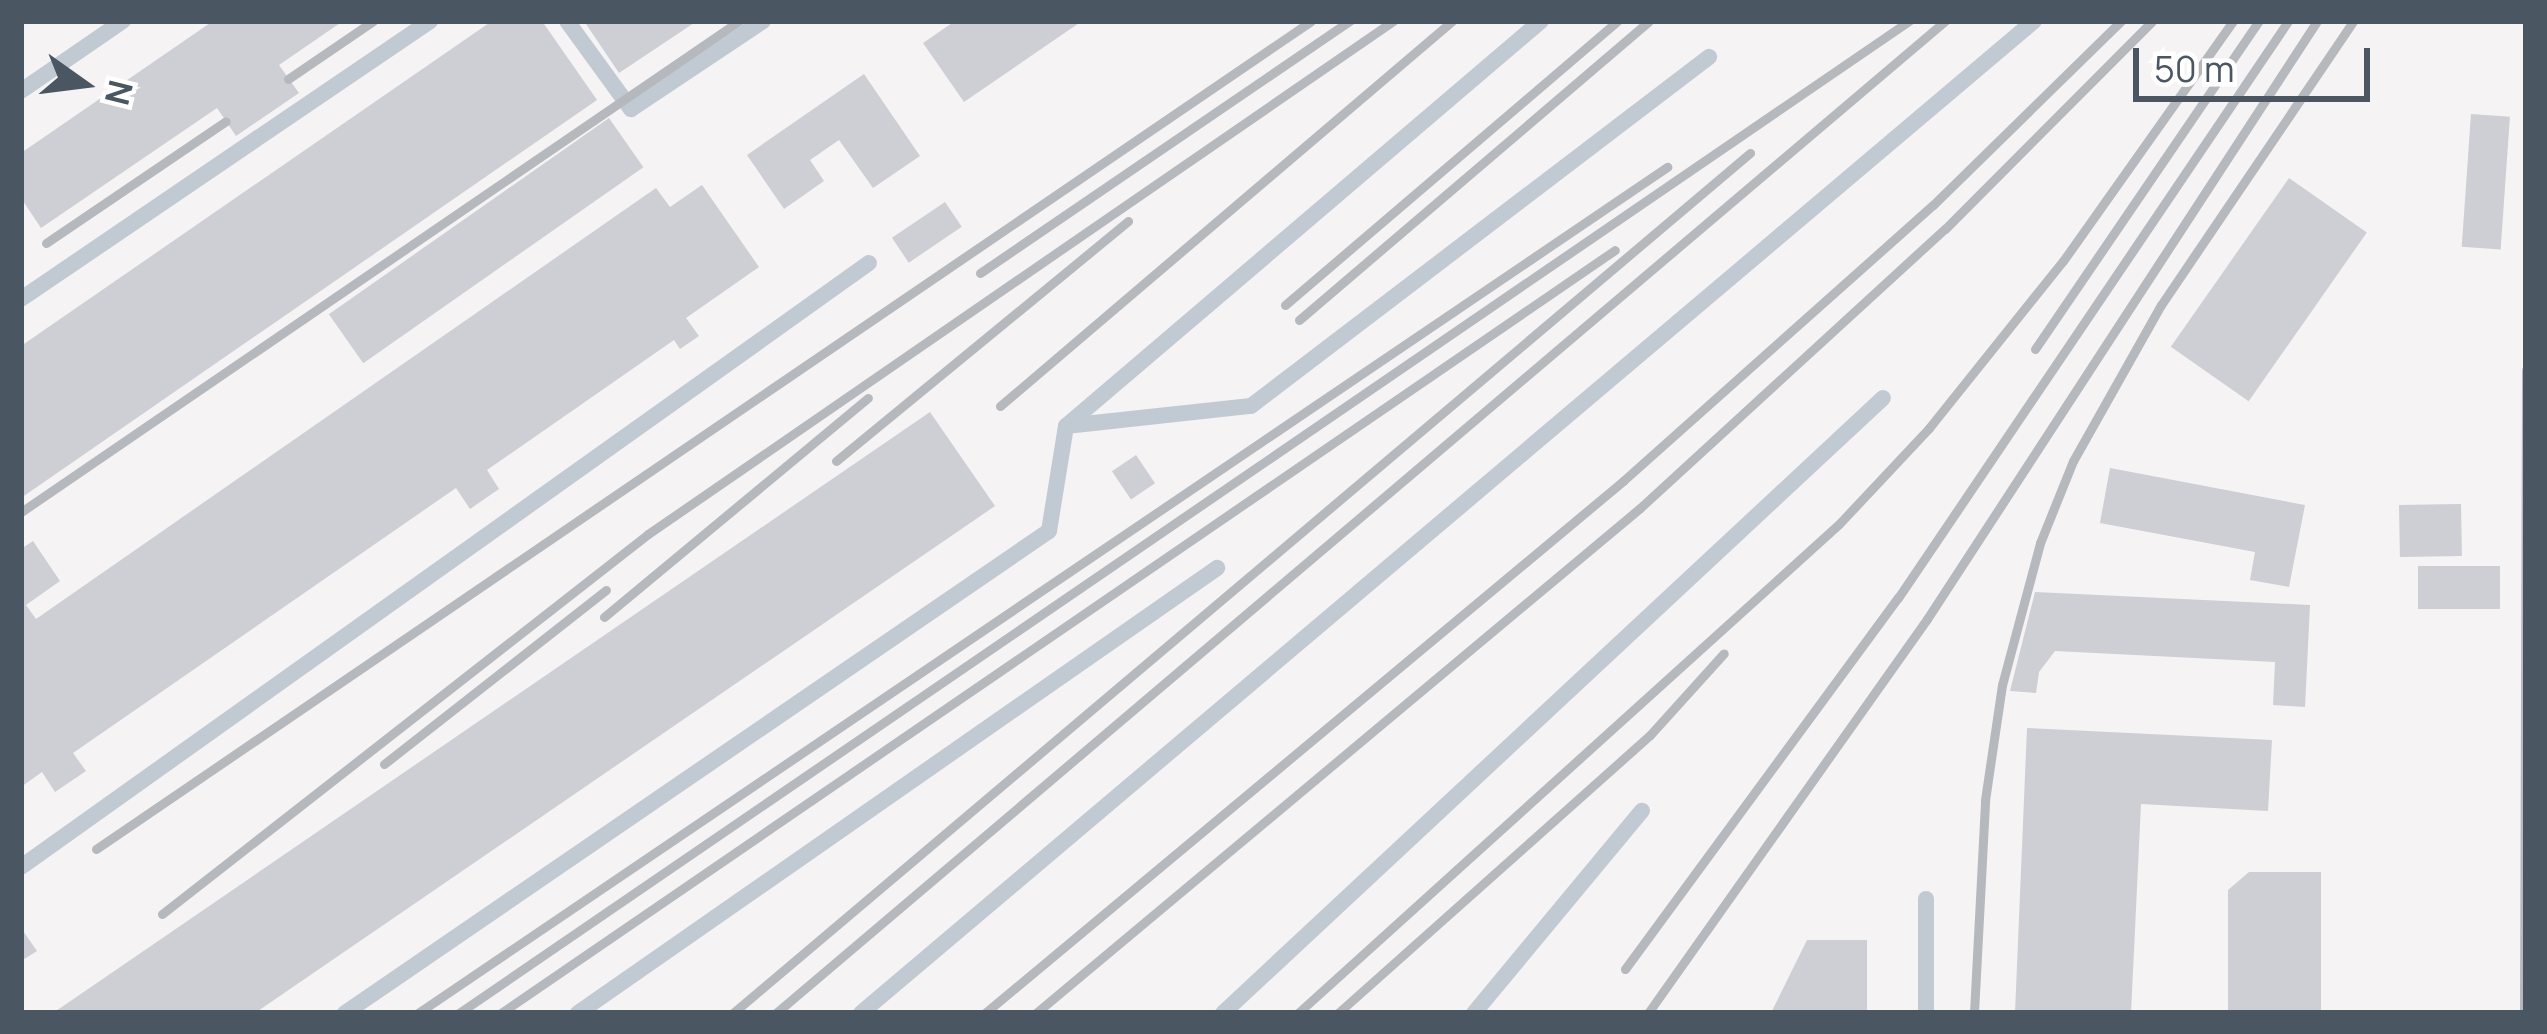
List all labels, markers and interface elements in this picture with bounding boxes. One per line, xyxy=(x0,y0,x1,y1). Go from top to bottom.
north arrow xyxy=(24,24,144,144)
scale bar xyxy=(2139,24,2376,98)
text: 50 m xyxy=(2154,44,2234,93)
text: N xyxy=(95,76,144,110)

